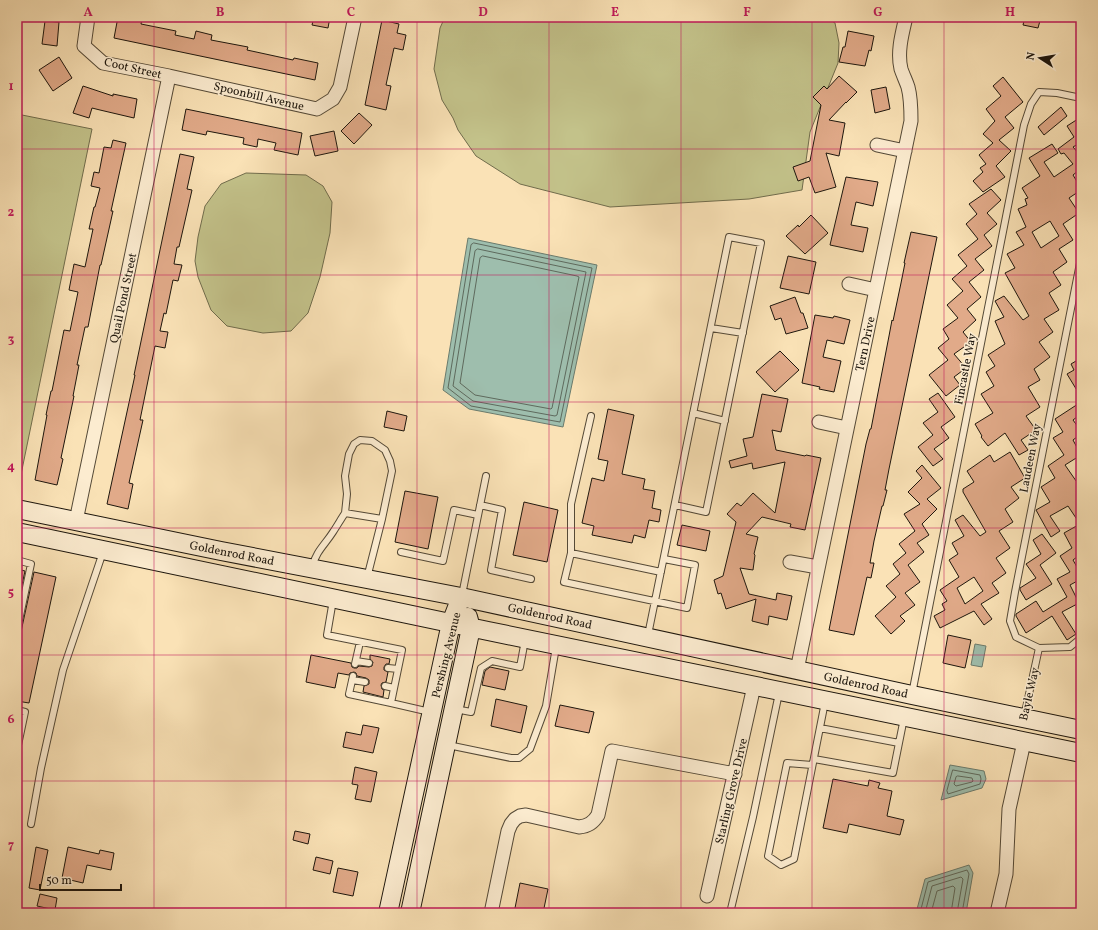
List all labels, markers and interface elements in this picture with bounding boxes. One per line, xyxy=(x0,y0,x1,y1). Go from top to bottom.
text: A xyxy=(83,4,93,22)
text: B xyxy=(216,4,225,22)
text: C xyxy=(347,4,355,22)
text: D xyxy=(478,4,488,22)
text: E xyxy=(611,4,619,22)
text: F xyxy=(743,4,751,22)
text: G xyxy=(873,4,883,22)
text: H xyxy=(1005,4,1015,22)
north arrow xyxy=(1020,38,1060,78)
text: N xyxy=(1024,51,1040,62)
street label: Coot Street xyxy=(102,55,163,83)
text: 1 xyxy=(8,78,14,96)
street label: Spoonbill Avenue xyxy=(212,79,306,115)
text: 2 xyxy=(8,204,15,222)
street label: Quail Pond Street xyxy=(107,252,141,345)
street label: Tern Drive xyxy=(852,315,880,373)
text: 3 xyxy=(8,331,15,349)
street label: Fincastle Way xyxy=(951,332,981,406)
street label: Laudeen Way xyxy=(1016,422,1046,494)
text: 4 xyxy=(7,458,15,476)
street label: Goldenrod Road xyxy=(188,538,276,570)
text: 5 xyxy=(8,584,14,602)
street label: Goldenrod Road xyxy=(506,600,594,634)
street label: Pershing Avenue xyxy=(429,610,465,700)
street label: Bayle Way xyxy=(1016,666,1044,722)
street label: Goldenrod Road xyxy=(822,669,910,703)
text: 6 xyxy=(7,711,15,729)
street label: Starling Grove Drive xyxy=(712,736,752,846)
text: 7 xyxy=(8,837,14,855)
scale bar xyxy=(40,866,121,892)
text: 50 m xyxy=(46,873,72,889)

